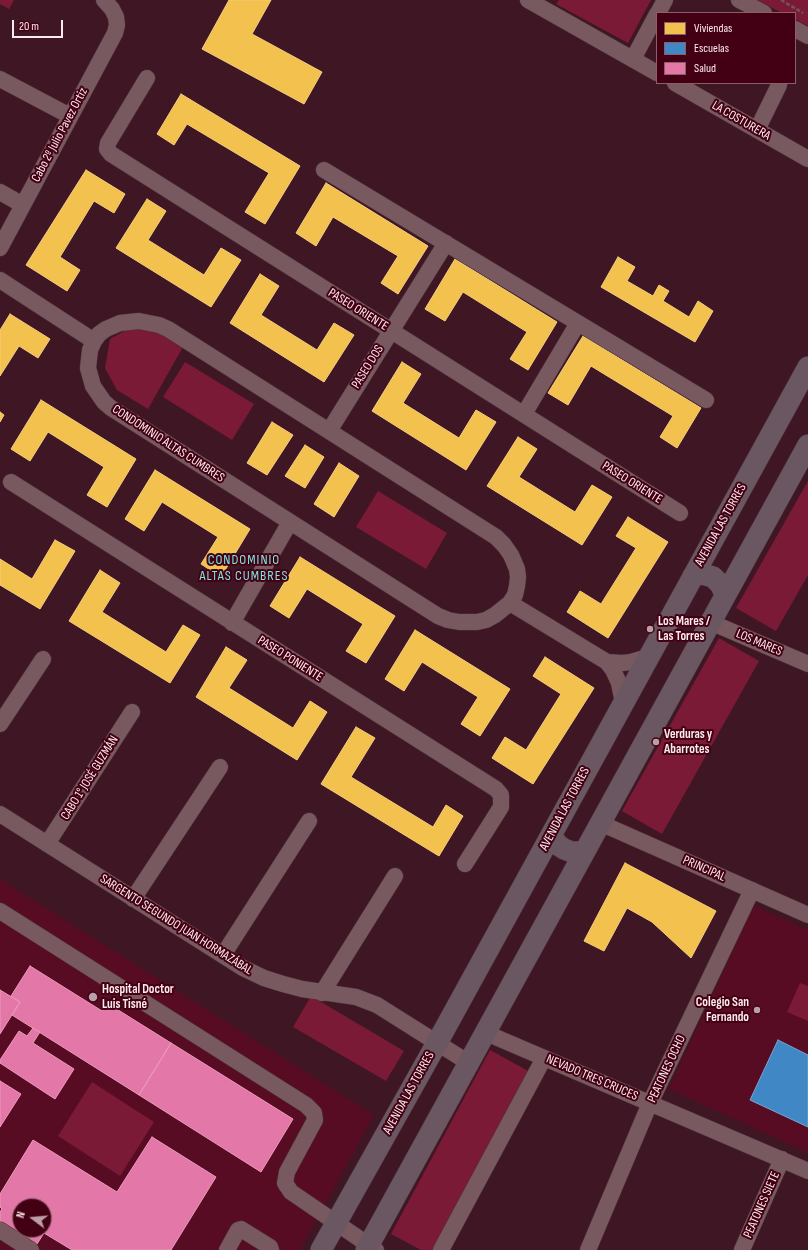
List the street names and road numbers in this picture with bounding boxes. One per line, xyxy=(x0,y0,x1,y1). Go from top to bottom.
street label: Cabo 2º Julio Pavez Ortiz xyxy=(29,85,91,185)
street label: LA COSTURERA xyxy=(709,98,773,144)
street label: PASEO ORIENTE xyxy=(325,285,391,335)
street label: PASEO DOS xyxy=(349,342,387,392)
street label: CONDOMINIO ALTAS CUMBRES xyxy=(109,402,227,486)
street label: PASEO ORIENTE xyxy=(599,458,665,508)
street label: AVENIDA LAS TORRES xyxy=(692,481,750,569)
street label: LOS MARES xyxy=(734,626,784,660)
street label: PASEO PONIENTE xyxy=(255,633,325,685)
street label: CABO 1° JOSÉ GUZMÁN xyxy=(58,733,122,823)
street label: AVENIDA LAS TORRES xyxy=(537,765,593,853)
street label: PRINCIPAL xyxy=(680,853,728,885)
street label: SARGENTO SEGUNDO JUAN HORMAZÁBAL xyxy=(97,871,255,979)
street label: PEATONES OCHO xyxy=(645,1033,689,1105)
street label: AVENIDA LAS TORRES xyxy=(380,1049,438,1137)
street label: NEVADO TRES CRUCES xyxy=(544,1052,640,1104)
street label: PEATONES SIETE xyxy=(740,1169,784,1241)

